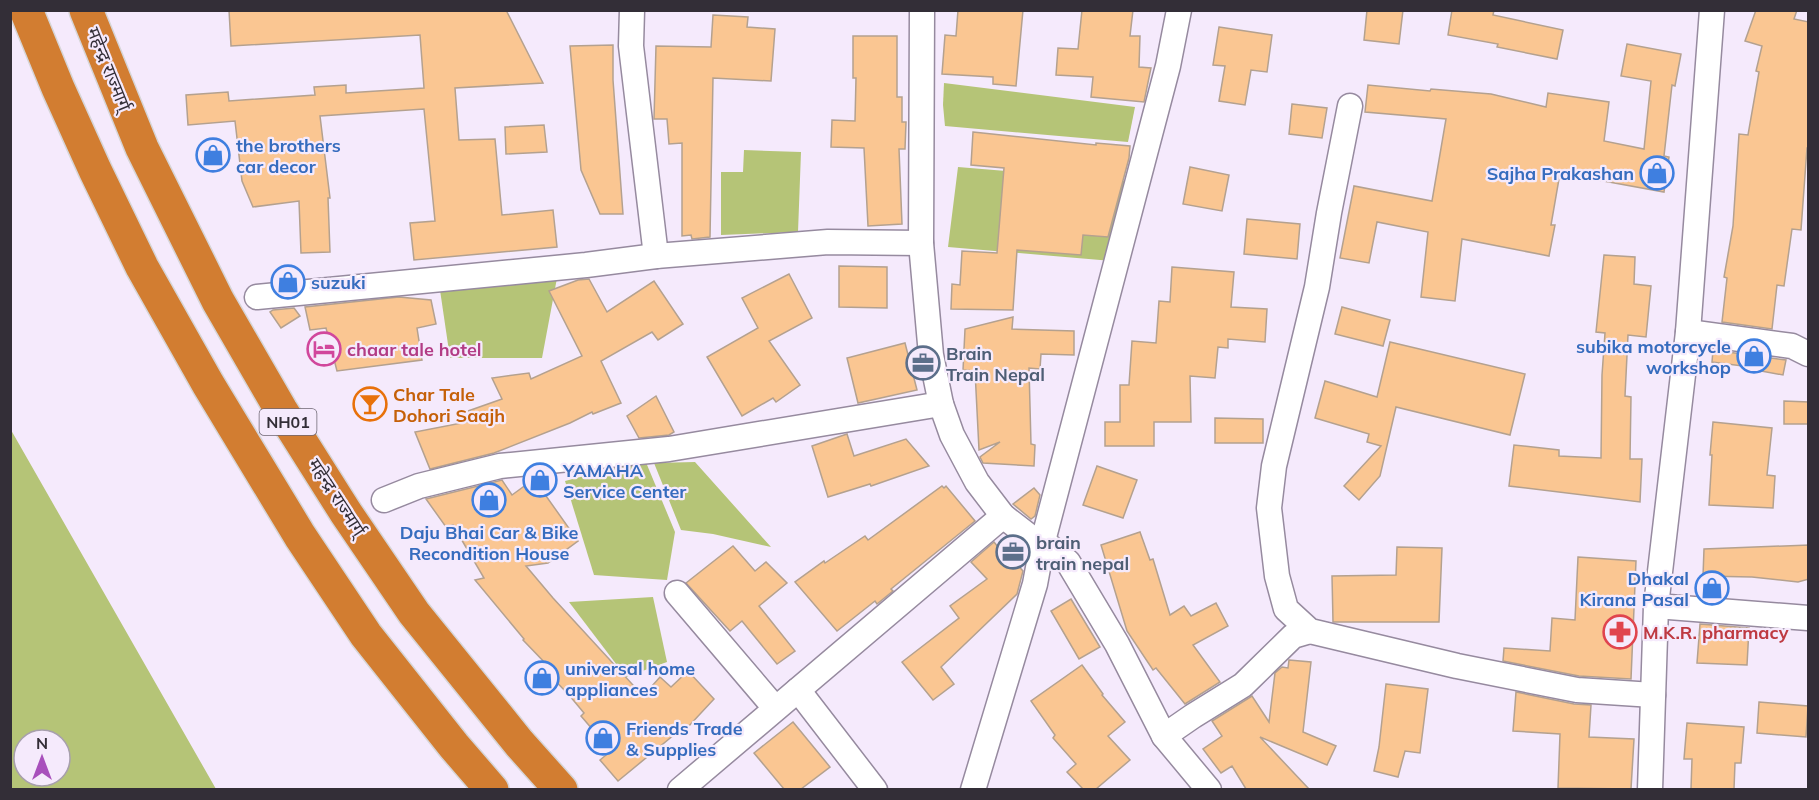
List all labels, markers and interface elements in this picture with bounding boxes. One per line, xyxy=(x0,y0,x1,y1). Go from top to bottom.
street label: महेन्द्र राज्मार्ग् xyxy=(82,24,137,117)
place label: the brothers car decor xyxy=(236,134,341,178)
shop icon: the brothers car decor xyxy=(195,137,231,173)
shop icon: Sajha Prakashan xyxy=(1639,155,1675,191)
place label: Sajha Prakashan xyxy=(1487,162,1634,185)
shop icon: suzuki xyxy=(270,264,306,300)
place label: suzuki xyxy=(311,271,366,294)
hotel icon: chaar tale hotel xyxy=(306,331,342,367)
place label: subika motorcycle workshop xyxy=(1576,335,1731,379)
place label: chaar tale hotel xyxy=(347,338,481,361)
shop icon: subika motorcycle workshop xyxy=(1736,338,1772,374)
place label: Brain Train Nepal xyxy=(946,342,1045,386)
office icon: Brain Train Nepal xyxy=(905,345,941,381)
place label: Char Tale Dohori Saajh xyxy=(393,383,505,427)
bar icon: Char Tale Dohori Saajh xyxy=(352,386,388,422)
road number: NH01 xyxy=(260,409,316,435)
street label: महेन्द्र राज्मार्ग् xyxy=(303,454,372,543)
place label: YAMAHA Service Center xyxy=(562,459,687,503)
shop icon: YAMAHA Service Center xyxy=(522,462,558,498)
shop icon: Daju Bhai Car & Bike Recondition House xyxy=(471,482,507,518)
place label: Daju Bhai Car & Bike Recondition House xyxy=(400,521,578,565)
place label: brain train nepal xyxy=(1036,531,1129,575)
office icon: brain train nepal xyxy=(995,534,1031,570)
place label: Dhakal Kirana Pasal xyxy=(1580,567,1689,611)
shop icon: Dhakal Kirana Pasal xyxy=(1694,570,1730,606)
pharmacy icon: M.K.R. pharmacy xyxy=(1602,614,1638,650)
place label: M.K.R. pharmacy xyxy=(1643,621,1789,644)
place label: universal home appliances xyxy=(565,657,695,701)
shop icon: universal home appliances xyxy=(524,660,560,696)
place label: Friends Trade & Supplies xyxy=(626,717,743,761)
shop icon: Friends Trade & Supplies xyxy=(585,720,621,756)
north arrow xyxy=(12,728,72,788)
text: N xyxy=(36,733,48,753)

